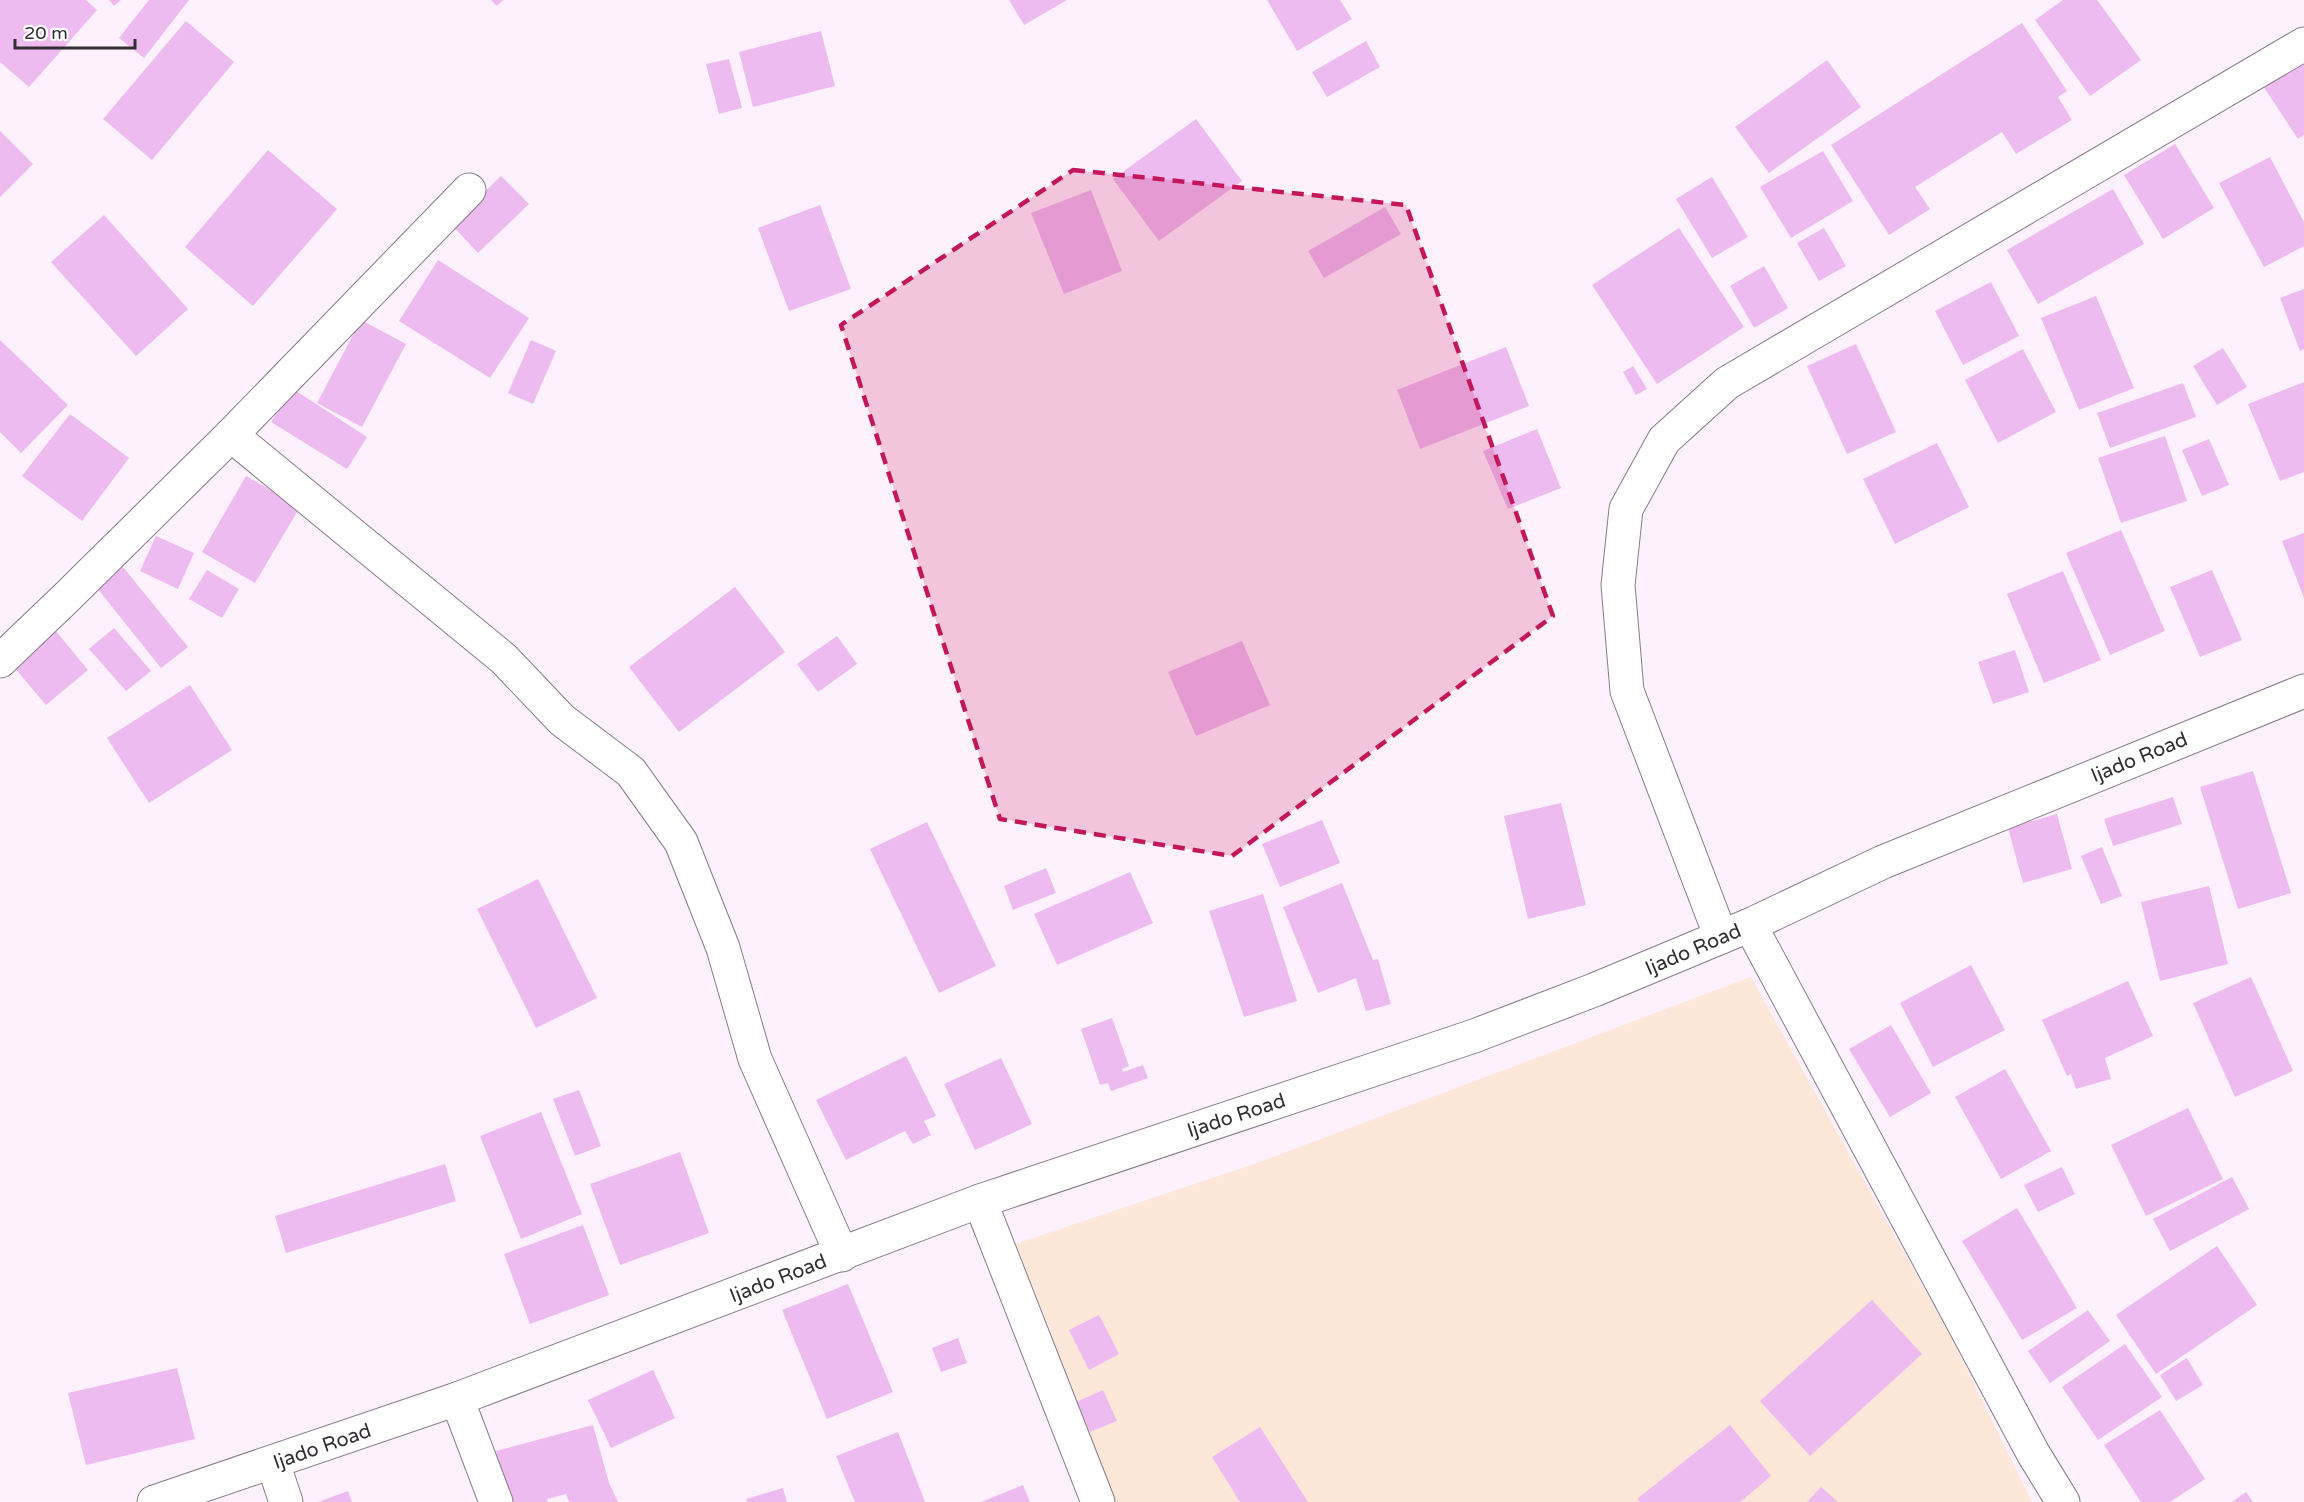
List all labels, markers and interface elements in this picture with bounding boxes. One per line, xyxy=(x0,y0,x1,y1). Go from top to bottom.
scale bar xyxy=(15,12,135,50)
text: 20 m xyxy=(24,22,68,44)
street label: Ijado Road xyxy=(2088,728,2191,788)
street label: Ijado Road xyxy=(1642,919,1745,981)
street label: Ijado Road xyxy=(1184,1089,1289,1143)
street label: Ijado Road xyxy=(726,1249,830,1308)
street label: Ijado Road xyxy=(270,1419,374,1475)

